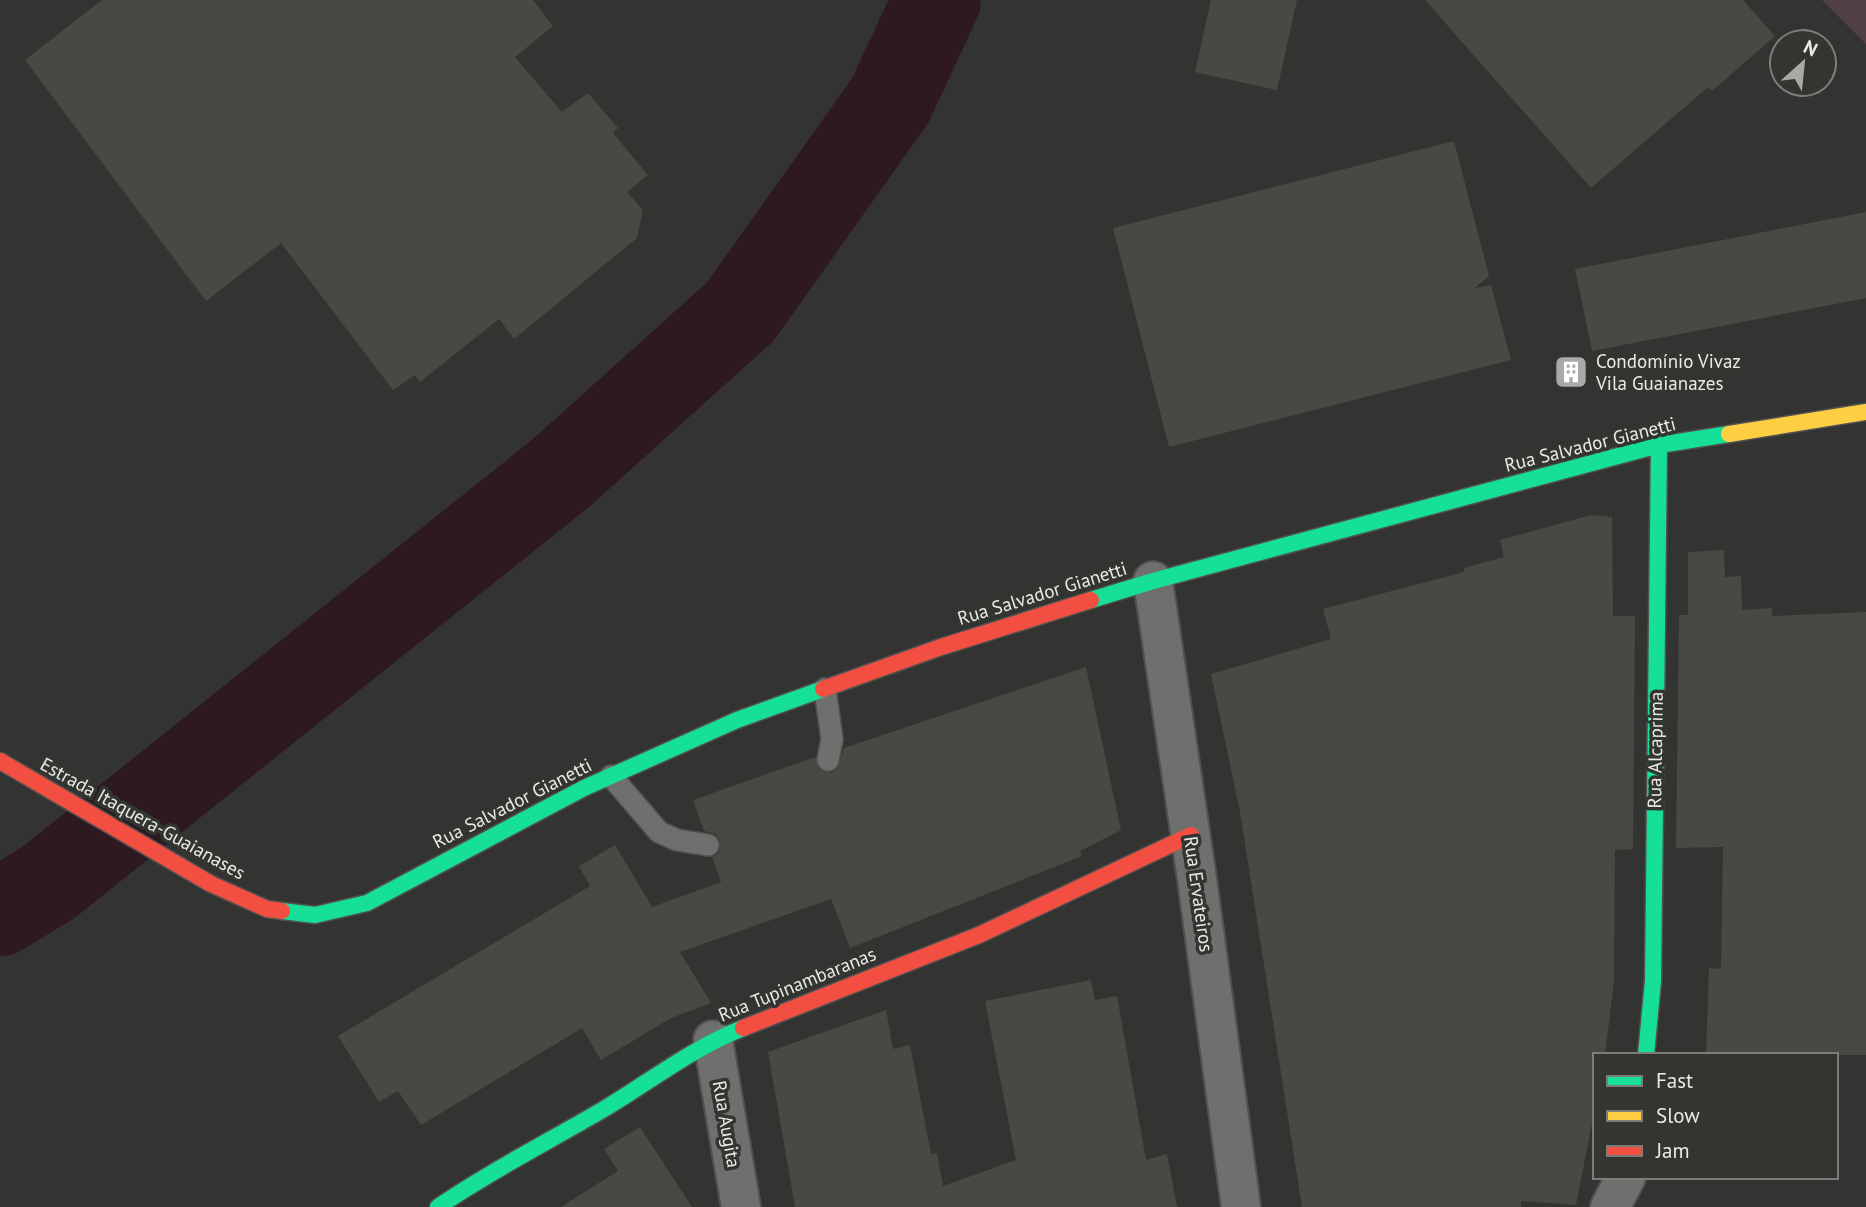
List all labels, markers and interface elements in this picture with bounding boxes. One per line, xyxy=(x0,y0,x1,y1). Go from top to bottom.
north arrow xyxy=(1768,28,1838,98)
text: N xyxy=(1800,34,1822,61)
place label: Condomínio Vivaz Vila Guaianazes xyxy=(1595,349,1741,395)
building icon: Condomínio Vivaz Vila Guaianazes xyxy=(1552,353,1590,391)
street label: Rua Salvador Gianetti xyxy=(1502,411,1678,477)
street label: Rua Salvador Gianetti xyxy=(955,556,1129,630)
street label: Rua Alcaprima xyxy=(1642,692,1668,808)
street label: Estrada Itaquera-Guaianases xyxy=(36,752,250,884)
street label: Rua Salvador Gianetti xyxy=(428,752,596,854)
street label: Rua Ervateiros xyxy=(1179,835,1219,953)
street label: Rua Tupinambaranas xyxy=(715,941,879,1027)
legend xyxy=(1593,1053,1838,1179)
text: Fast xyxy=(1656,1067,1693,1094)
street label: Rua Augita xyxy=(708,1079,746,1169)
text: Slow xyxy=(1656,1102,1700,1129)
text: Jam xyxy=(1655,1137,1690,1164)

